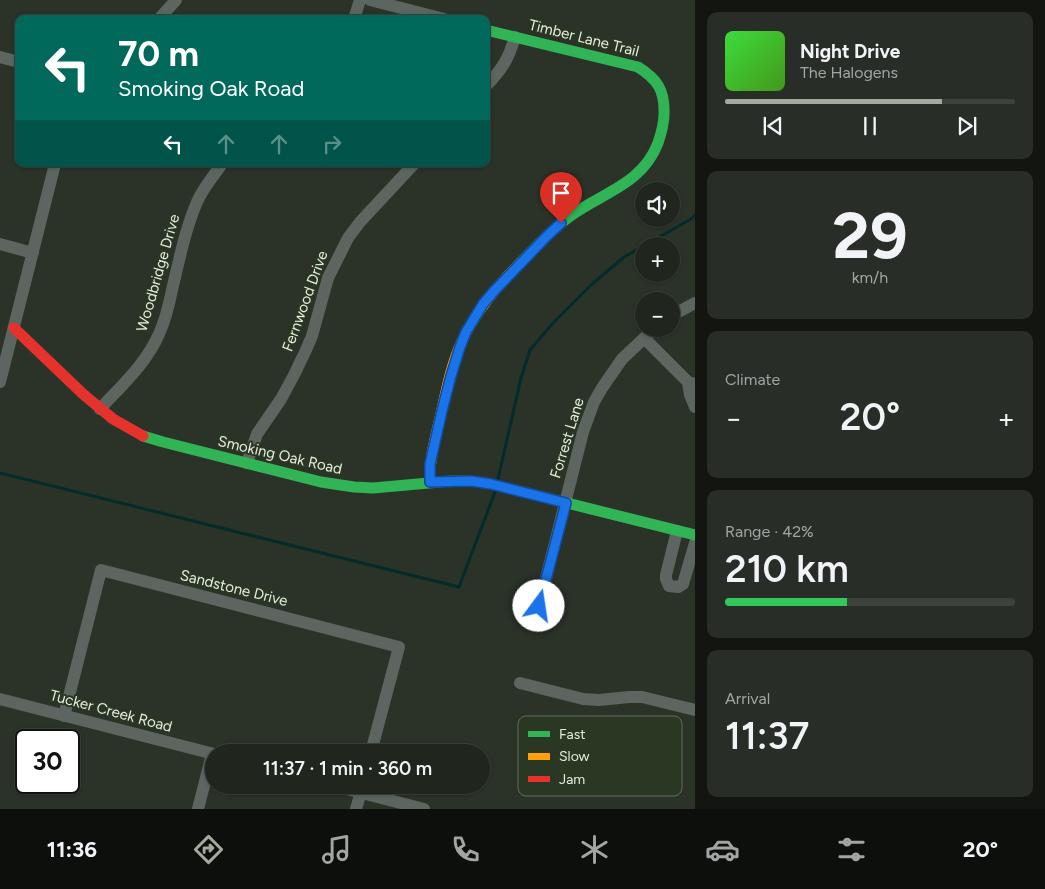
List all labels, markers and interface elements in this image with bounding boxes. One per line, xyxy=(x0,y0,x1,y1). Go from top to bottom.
street label: Timber Lane Trail xyxy=(527,16,641,60)
text: 70 m xyxy=(118,33,199,75)
icon: left xyxy=(35,35,100,100)
text: Night Drive xyxy=(800,40,900,63)
text: The Halogens xyxy=(800,63,898,82)
text: Smoking Oak Road xyxy=(118,75,304,102)
icon: previous xyxy=(759,112,787,140)
icon: pause xyxy=(856,112,884,140)
icon: next xyxy=(953,112,981,140)
icon: left xyxy=(159,130,187,158)
icon: ahead xyxy=(212,130,240,158)
icon: ahead xyxy=(265,130,293,158)
icon: right xyxy=(318,130,346,158)
pin xyxy=(540,172,582,223)
icon: arrive xyxy=(547,179,575,207)
map controls xyxy=(635,182,680,337)
button: sound xyxy=(635,182,680,227)
text: 29 xyxy=(832,196,908,274)
street label: Woodbridge Drive xyxy=(133,212,183,334)
button: + xyxy=(635,237,680,282)
street label: Fernwood Drive xyxy=(278,248,332,354)
text: km/h xyxy=(852,268,888,287)
button: − xyxy=(635,292,680,337)
text: Climate xyxy=(725,370,780,389)
text: 20° xyxy=(840,394,900,440)
street label: Forrest Lane xyxy=(546,395,588,481)
text: − xyxy=(725,401,742,435)
text: + xyxy=(998,401,1015,435)
street label: Smoking Oak Road xyxy=(216,432,344,478)
text: Range · 42% xyxy=(725,522,814,541)
text: 210 km xyxy=(725,546,849,592)
street label: Sandstone Drive xyxy=(178,566,290,610)
position arrow xyxy=(512,579,564,631)
street label: Tucker Creek Road xyxy=(48,686,174,736)
text: Arrival xyxy=(725,689,770,708)
text: 11:37 xyxy=(725,713,809,759)
legend xyxy=(518,716,682,796)
text: Fast xyxy=(559,726,585,743)
speed limit sign: 30 xyxy=(15,729,80,794)
text: Slow xyxy=(559,748,590,765)
text: 11:37 · 1 min · 360 m xyxy=(263,757,432,780)
text: Jam xyxy=(559,771,585,788)
icon: directions xyxy=(191,832,226,867)
icon: music xyxy=(319,832,354,867)
icon: phone xyxy=(448,832,483,867)
icon: climate xyxy=(577,832,612,867)
icon: car xyxy=(705,832,740,867)
icon: filters xyxy=(834,832,869,867)
text: 11:36 xyxy=(47,836,97,863)
text: 20° xyxy=(963,836,998,863)

